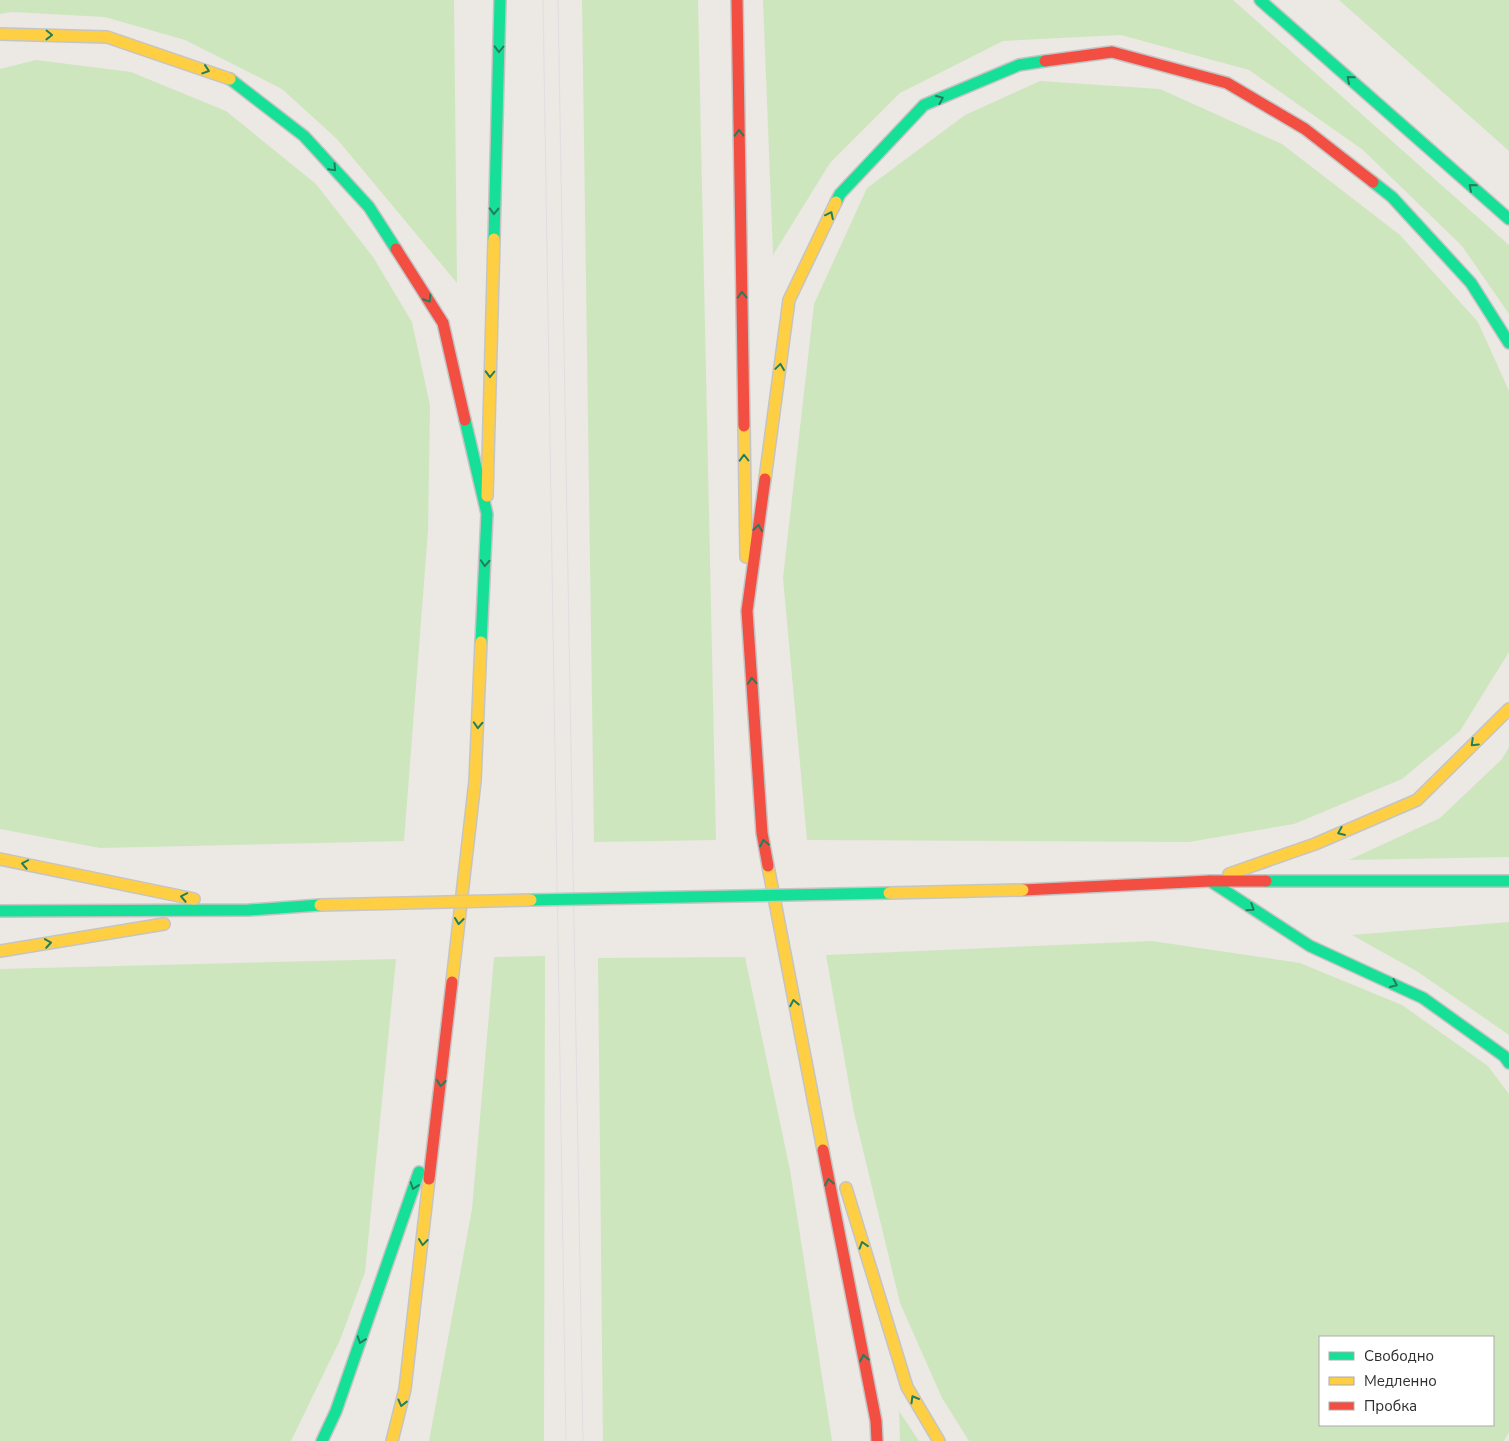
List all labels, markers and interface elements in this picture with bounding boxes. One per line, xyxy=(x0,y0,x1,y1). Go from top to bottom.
one-way arrow xyxy=(45,30,53,41)
one-way arrow xyxy=(493,45,504,53)
one-way arrow xyxy=(201,64,210,74)
one-way arrow xyxy=(1347,76,1356,85)
one-way arrow xyxy=(935,94,944,105)
one-way arrow xyxy=(734,129,744,136)
one-way arrow xyxy=(327,163,336,172)
one-way arrow xyxy=(1469,184,1478,193)
one-way arrow xyxy=(489,207,500,215)
one-way arrow xyxy=(824,211,835,220)
one-way arrow xyxy=(737,291,747,299)
one-way arrow xyxy=(422,294,431,303)
one-way arrow xyxy=(774,363,785,371)
one-way arrow xyxy=(485,370,496,378)
one-way arrow xyxy=(739,453,750,461)
one-way arrow xyxy=(752,524,763,532)
one-way arrow xyxy=(479,559,490,567)
one-way arrow xyxy=(746,677,757,685)
one-way arrow xyxy=(472,721,483,729)
one-way arrow xyxy=(1471,738,1480,747)
one-way arrow xyxy=(1337,826,1346,837)
one-way arrow xyxy=(760,839,770,848)
one-way arrow xyxy=(20,860,29,870)
one-way arrow xyxy=(180,892,188,902)
one-way arrow xyxy=(1245,902,1254,911)
one-way arrow xyxy=(454,918,465,926)
one-way arrow xyxy=(44,938,52,949)
one-way arrow xyxy=(1389,978,1398,988)
one-way arrow xyxy=(790,999,800,1007)
one-way arrow xyxy=(436,1079,447,1087)
one-way arrow xyxy=(824,1177,835,1186)
one-way arrow xyxy=(410,1182,420,1190)
one-way arrow xyxy=(418,1238,429,1246)
one-way arrow xyxy=(859,1241,869,1250)
one-way arrow xyxy=(357,1335,367,1344)
legend xyxy=(1319,1336,1494,1426)
text: Свободно xyxy=(1364,1346,1434,1366)
one-way arrow xyxy=(859,1354,869,1363)
text: Медленно xyxy=(1364,1371,1437,1391)
one-way arrow xyxy=(911,1395,921,1404)
text: Пробка xyxy=(1364,1396,1417,1416)
one-way arrow xyxy=(397,1398,408,1407)

